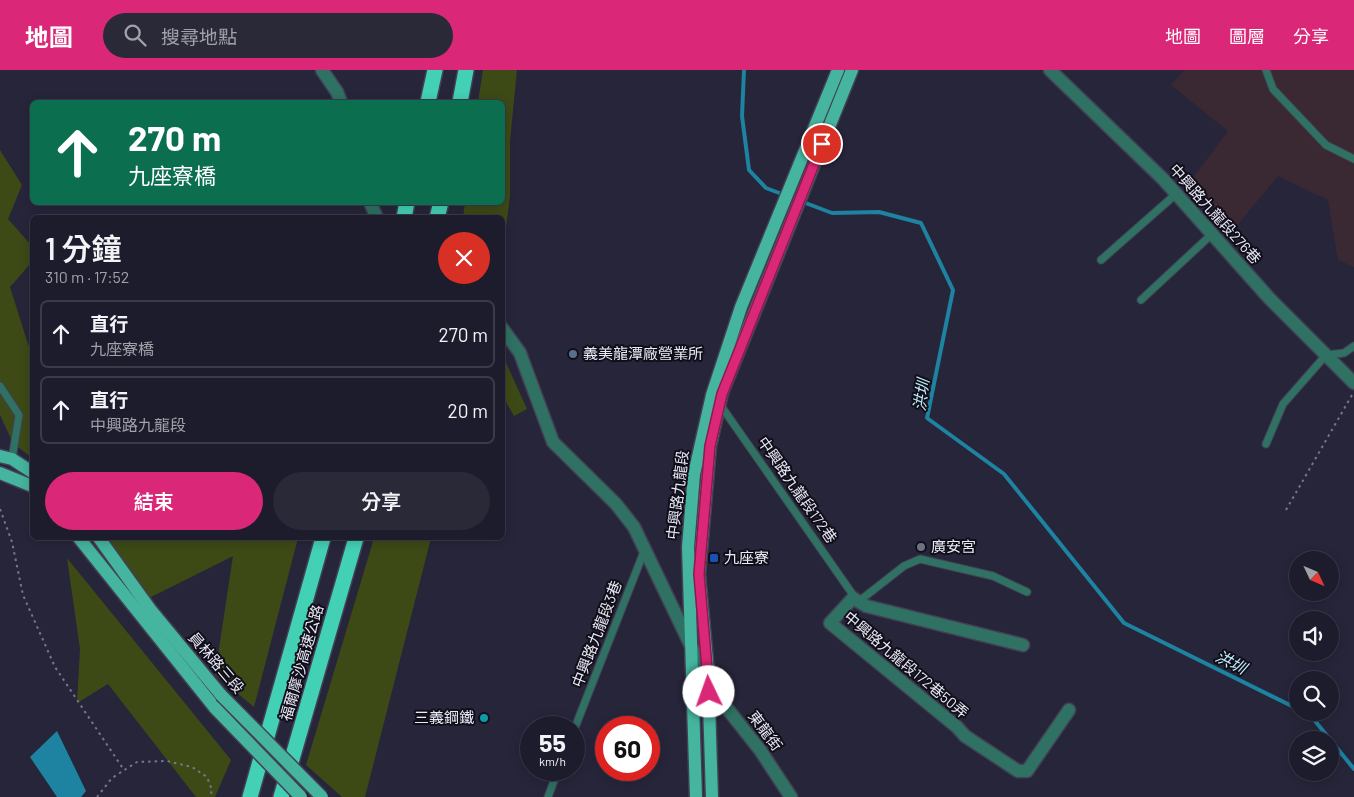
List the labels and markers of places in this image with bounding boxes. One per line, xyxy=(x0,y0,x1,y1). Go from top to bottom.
pin xyxy=(801,123,843,165)
place label: 義美龍潭廠營業所 xyxy=(583,344,703,362)
marker: 義美龍潭廠營業所 xyxy=(567,348,579,360)
place label: 廣安宮 xyxy=(931,537,976,555)
marker: 廣安宮 xyxy=(915,541,927,553)
place label: 九座寮 xyxy=(724,548,769,566)
marker: 九座寮 xyxy=(708,552,720,564)
place label: 三義鋼鐵 xyxy=(414,708,474,726)
marker: 三義鋼鐵 xyxy=(478,712,490,724)

